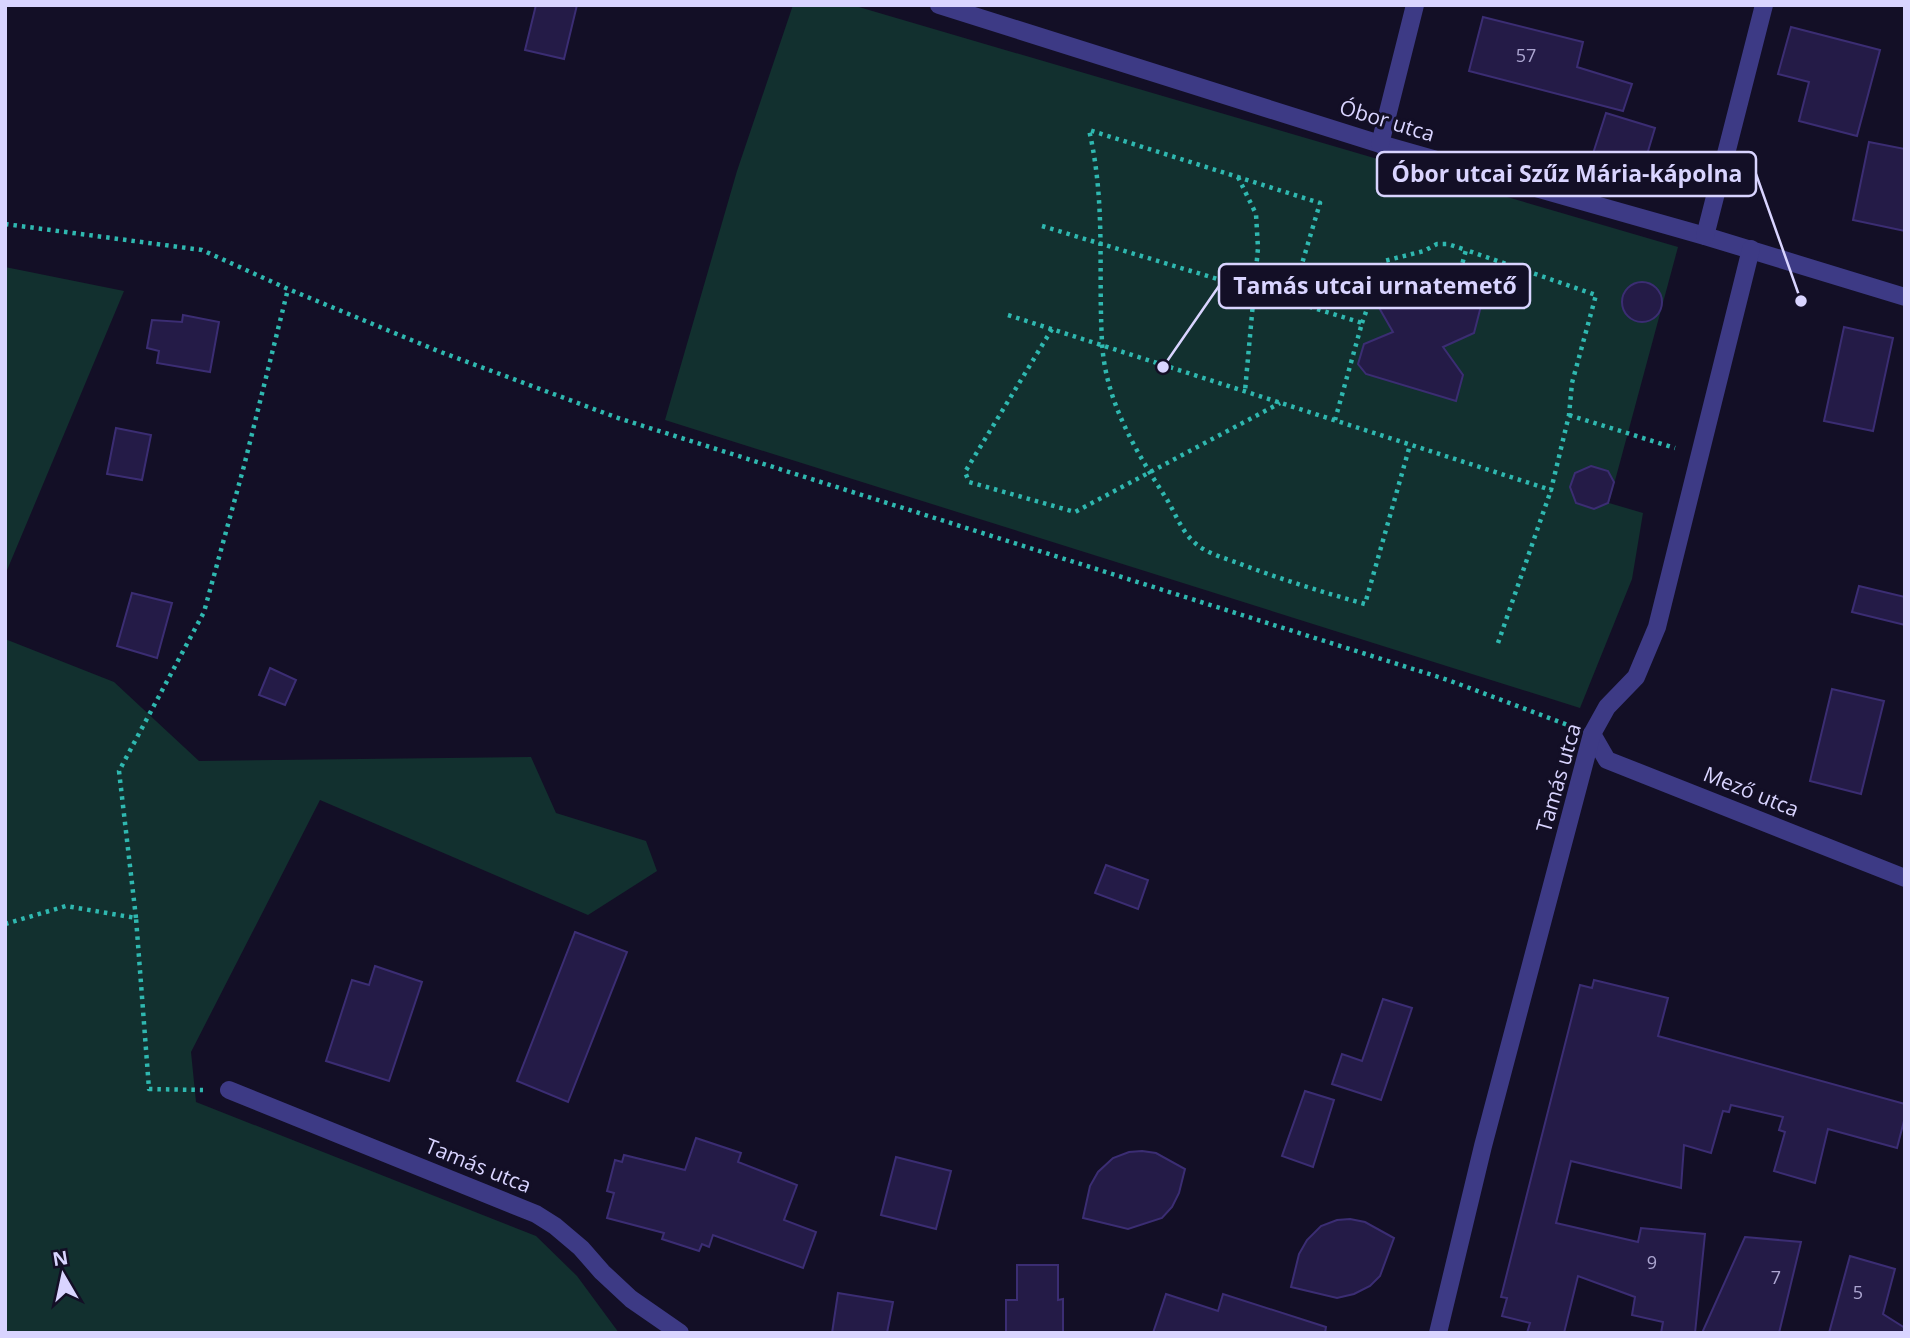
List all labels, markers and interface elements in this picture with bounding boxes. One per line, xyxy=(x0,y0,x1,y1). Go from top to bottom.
house number: 57 xyxy=(1516,43,1536,67)
street label: Óbor utca xyxy=(1336,92,1438,148)
callout: Óbor utcai Szűz Mária-kápolna xyxy=(1377,152,1756,196)
text: Óbor utcai Szűz Mária-kápolna xyxy=(1392,157,1742,189)
callout: Tamás utcai urnatemető xyxy=(1219,264,1530,308)
text: Tamás utcai urnatemető xyxy=(1233,269,1517,301)
street label: Tamás utca xyxy=(1529,720,1587,835)
street label: Mező utca xyxy=(1699,759,1803,823)
street label: Tamás utca xyxy=(421,1131,535,1199)
north arrow xyxy=(28,1240,98,1310)
text: N xyxy=(51,1244,70,1272)
house number: 9 xyxy=(1647,1250,1657,1274)
house number: 7 xyxy=(1771,1265,1781,1289)
house number: 5 xyxy=(1853,1280,1863,1304)

